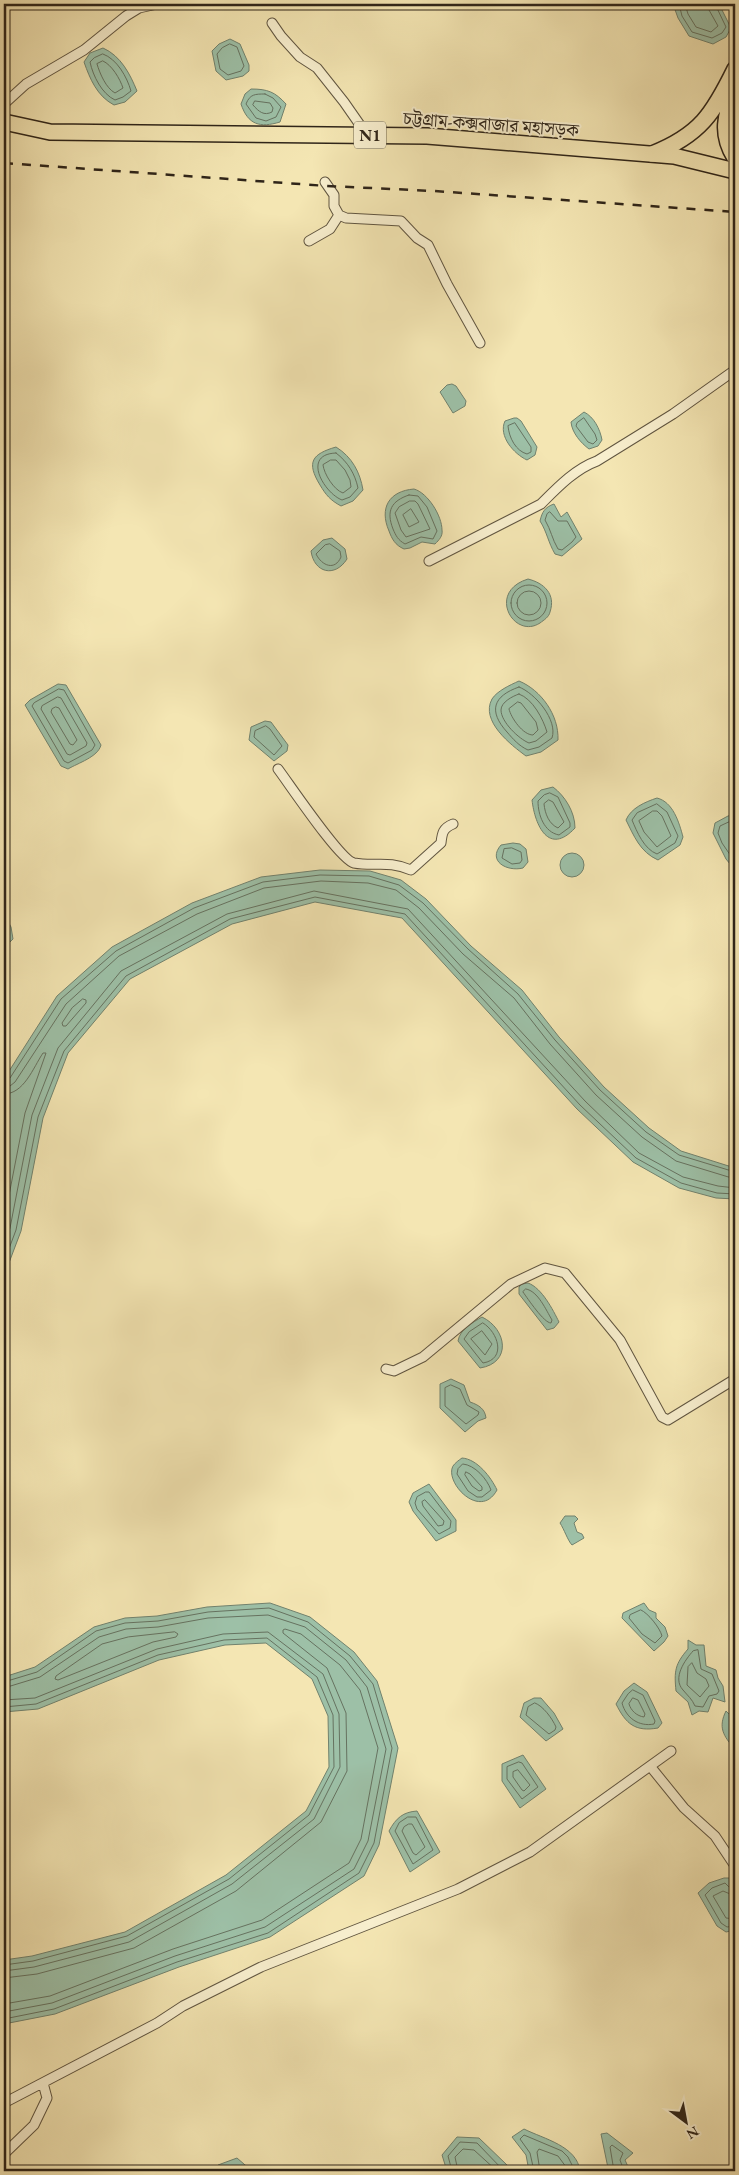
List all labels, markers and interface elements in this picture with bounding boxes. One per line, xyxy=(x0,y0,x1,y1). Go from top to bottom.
street label: চট্টগ্রাম-কক্সবাজার মহাসড়ক xyxy=(401,106,581,142)
road number: N1 xyxy=(354,122,386,148)
north arrow xyxy=(662,2098,712,2148)
text: N xyxy=(683,2122,702,2144)

